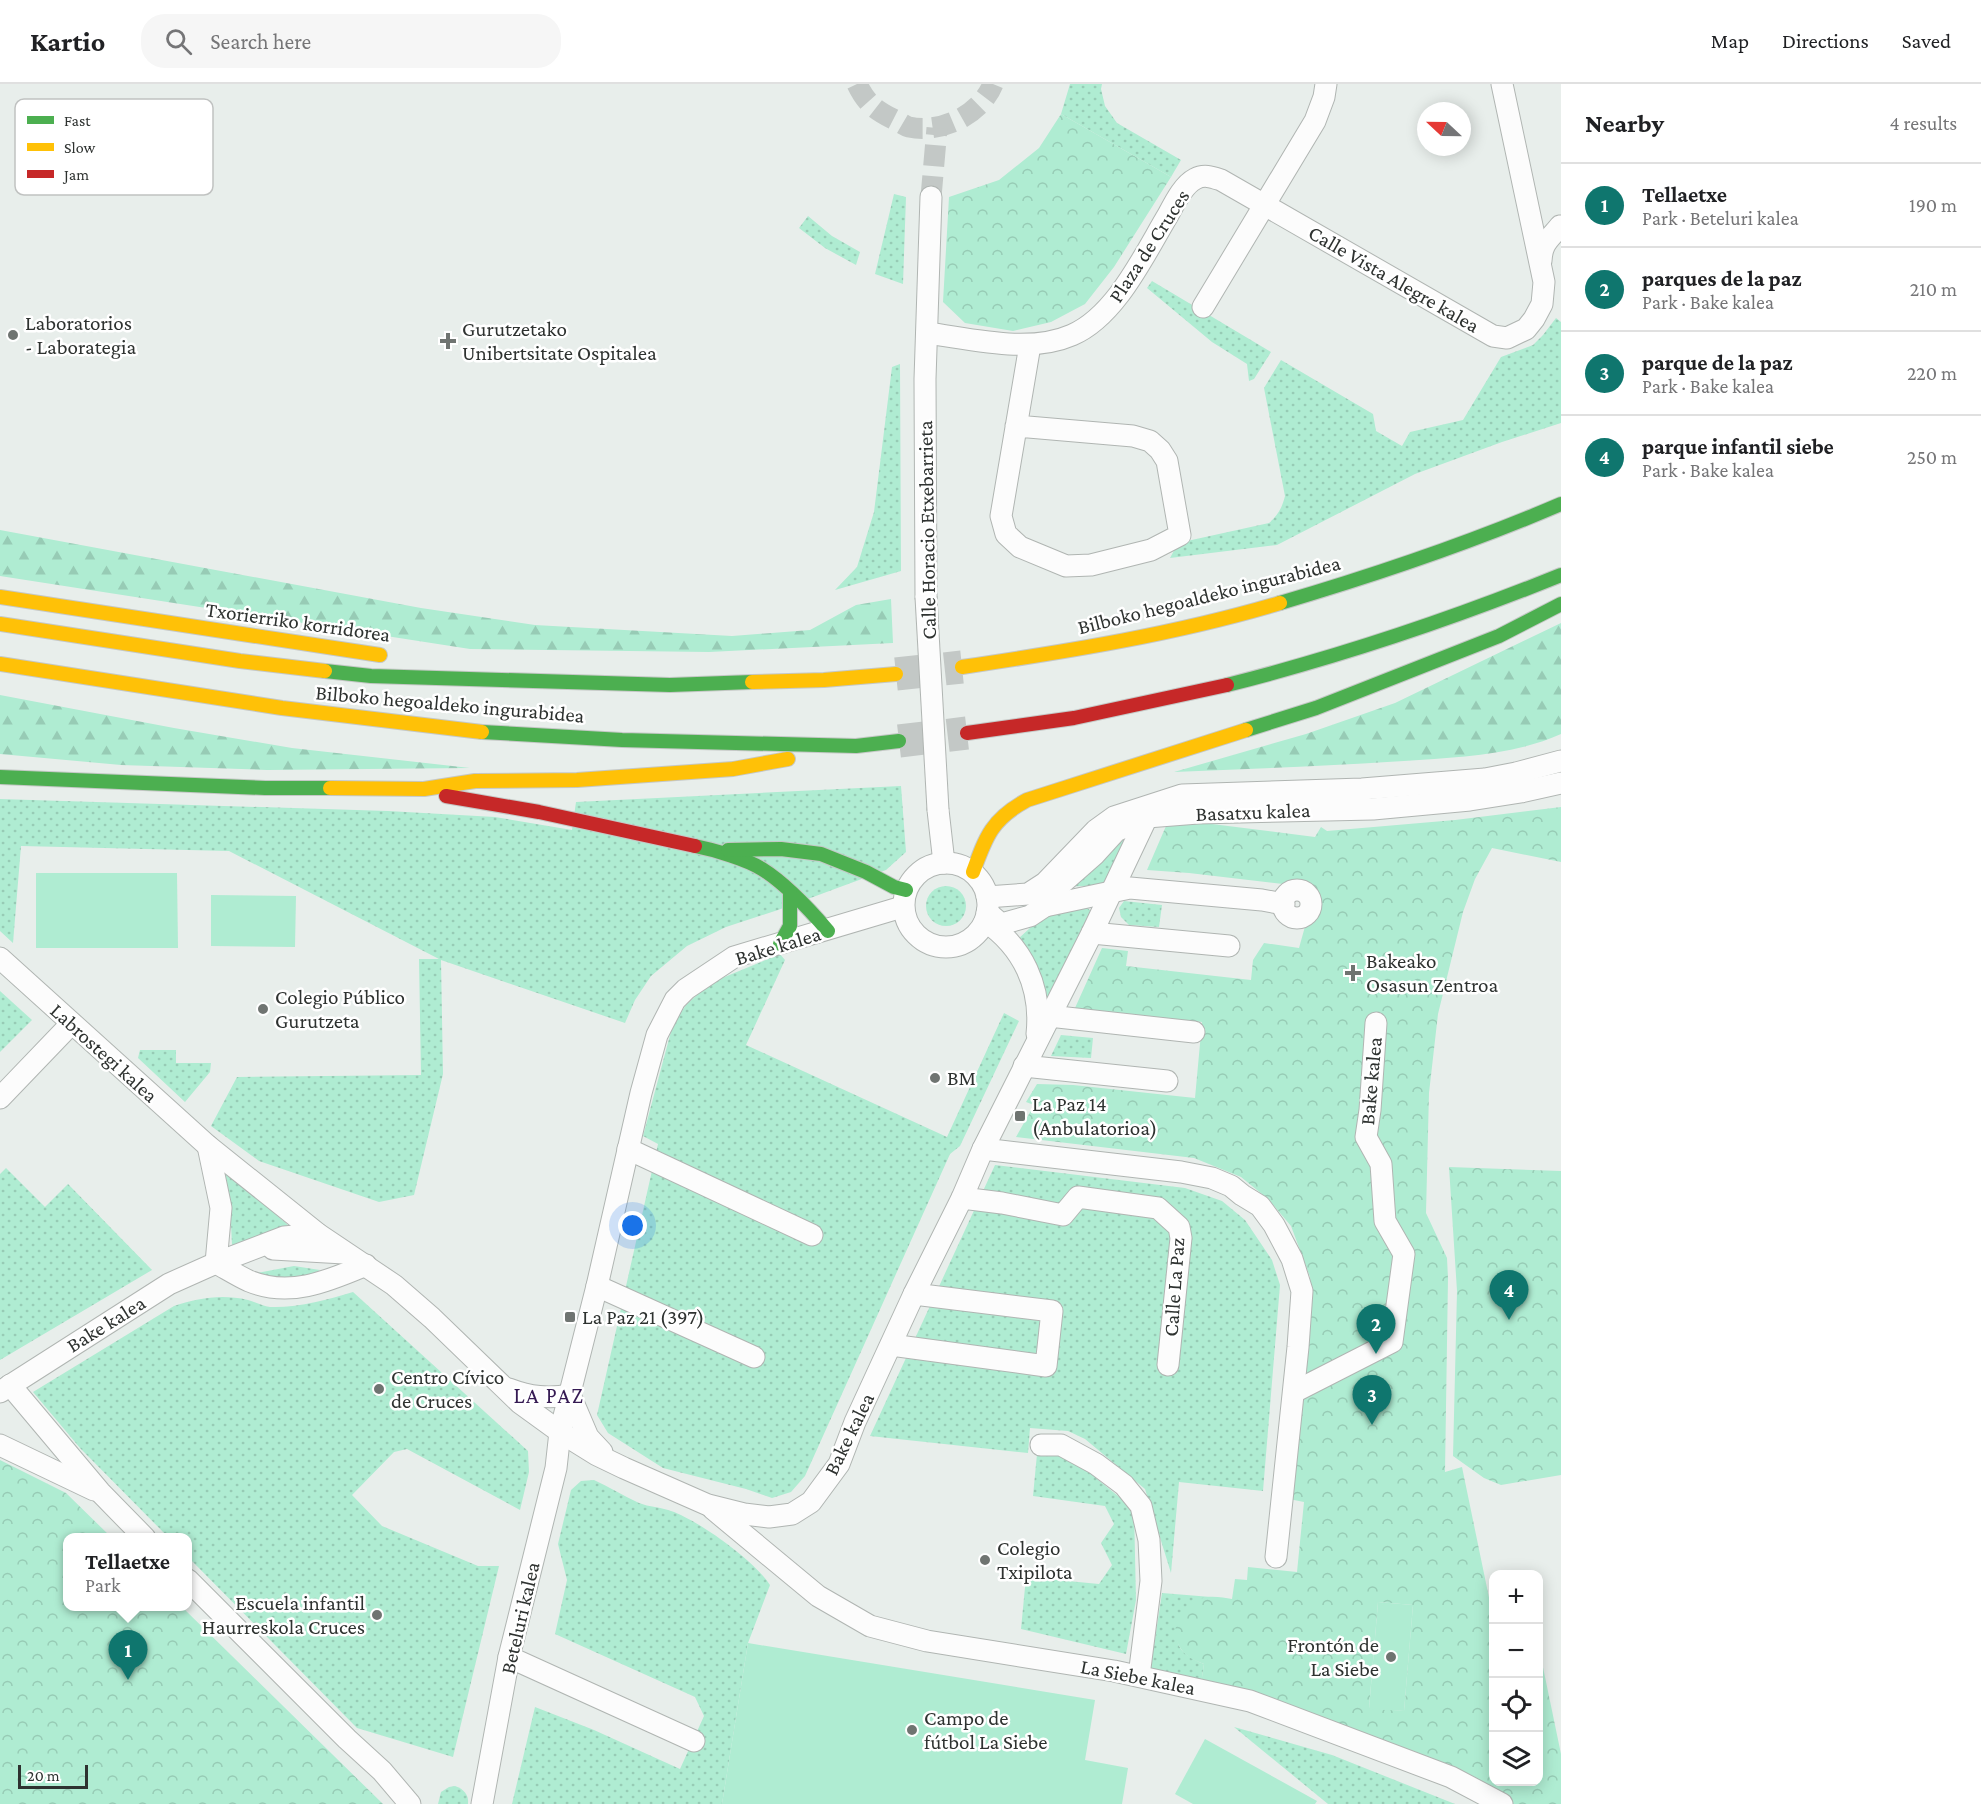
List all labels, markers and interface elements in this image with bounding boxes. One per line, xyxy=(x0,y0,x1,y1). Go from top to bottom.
search box xyxy=(141,14,561,68)
icon: search xyxy=(162,25,195,58)
text: Kartio xyxy=(30,26,105,57)
text: Search here xyxy=(210,29,311,54)
text: Map xyxy=(1711,29,1749,53)
text: Directions xyxy=(1782,29,1869,53)
text: Saved xyxy=(1902,29,1951,53)
legend xyxy=(15,99,213,195)
north arrow xyxy=(1417,102,1471,156)
text: Nearby xyxy=(1585,109,1664,138)
text: Fast xyxy=(64,112,91,129)
text: 4 results xyxy=(1890,112,1957,134)
text: Slow xyxy=(64,139,96,156)
text: Jam xyxy=(62,166,89,184)
text: Tellaetxe xyxy=(1642,182,1727,207)
street label: Plaza de Cruces xyxy=(1104,185,1194,307)
text: 1 xyxy=(1601,194,1608,216)
text: 190 m xyxy=(1909,194,1957,216)
text: Park · Beteluri kalea xyxy=(1642,207,1799,229)
street label: Calle Vista Alegre kalea xyxy=(1304,220,1484,338)
text: parques de la paz xyxy=(1642,266,1802,291)
text: 2 xyxy=(1599,278,1610,300)
text: 210 m xyxy=(1910,278,1957,300)
text: Park · Bake kalea xyxy=(1642,291,1774,313)
place label: Laboratorios - Laborategia xyxy=(25,311,136,359)
place label: Gurutzetako Unibertsitate Ospitalea xyxy=(462,317,657,365)
marker: Laboratorios - Laborategia xyxy=(6,328,20,342)
marker: Gurutzetako Unibertsitate Ospitalea xyxy=(439,332,457,350)
text: parque de la paz xyxy=(1642,350,1793,375)
text: 3 xyxy=(1600,362,1609,384)
text: 220 m xyxy=(1907,362,1957,384)
text: Park · Bake kalea xyxy=(1642,375,1774,397)
street label: Calle Horacio Etxebarrieta xyxy=(913,420,941,640)
text: parque infantil siebe xyxy=(1642,434,1834,459)
text: 4 xyxy=(1599,446,1610,468)
text: 250 m xyxy=(1907,446,1957,468)
text: Park · Bake kalea xyxy=(1642,459,1774,481)
street label: Bilboko hegoaldeko ingurabidea xyxy=(1075,551,1343,639)
street label: Txorierriko korridorea xyxy=(204,597,392,647)
street label: Bilboko hegoaldeko ingurabidea xyxy=(315,680,586,728)
street label: Basatxu kalea xyxy=(1195,798,1311,826)
street label: Bake kalea xyxy=(732,922,824,970)
place label: Bakeako Osasun Zentroa xyxy=(1366,949,1498,997)
marker: Bakeako Osasun Zentroa xyxy=(1344,964,1362,982)
place label: Colegio Público Gurutzeta xyxy=(275,985,405,1033)
street label: Labrostegi kalea xyxy=(45,998,163,1108)
marker: Colegio Público Gurutzeta xyxy=(256,1002,270,1016)
street label: Bake kalea xyxy=(1355,1036,1387,1126)
place label: BM xyxy=(947,1066,976,1090)
marker: BM xyxy=(928,1071,942,1085)
place label: La Paz 14 (Anbulatorioa) xyxy=(1032,1092,1157,1140)
marker: La Paz 14 (Anbulatorioa) xyxy=(1013,1109,1027,1123)
your location xyxy=(618,1211,647,1240)
street label: Calle La Paz xyxy=(1159,1237,1189,1337)
pin: 4 xyxy=(1490,1270,1528,1320)
street label: Bake kalea xyxy=(62,1290,150,1358)
pin: 2 xyxy=(1356,1304,1396,1354)
place label: La Paz 21 (397) xyxy=(582,1305,704,1329)
marker: La Paz 21 (397) xyxy=(563,1310,577,1324)
place label: Centro Cívico de Cruces xyxy=(391,1365,504,1413)
pin: 3 xyxy=(1352,1376,1392,1425)
marker: Centro Cívico de Cruces xyxy=(372,1382,386,1396)
district label: LA PAZ xyxy=(514,1383,584,1408)
street label: Bake kalea xyxy=(819,1389,879,1479)
popup xyxy=(63,1533,192,1611)
place label: Colegio Txipilota xyxy=(997,1536,1073,1584)
text: Tellaetxe xyxy=(85,1549,170,1574)
marker: Colegio Txipilota xyxy=(978,1553,992,1567)
street label: Beteluri kalea xyxy=(495,1559,545,1676)
map controls xyxy=(1489,1570,1543,1786)
button: + xyxy=(1489,1570,1543,1624)
text: Park xyxy=(85,1574,121,1596)
place label: Escuela infantil Haurreskola Cruces xyxy=(202,1591,365,1639)
marker: Escuela infantil Haurreskola Cruces xyxy=(370,1608,384,1622)
button: − xyxy=(1489,1624,1543,1678)
pin: 1 xyxy=(108,1630,148,1680)
place label: Frontón de La Siebe xyxy=(1287,1633,1379,1681)
marker: Frontón de La Siebe xyxy=(1384,1650,1398,1664)
street label: La Siebe kalea xyxy=(1078,1654,1198,1700)
button: locate xyxy=(1489,1678,1543,1732)
place label: Campo de fútbol La Siebe xyxy=(924,1706,1048,1754)
marker: Campo de fútbol La Siebe xyxy=(905,1723,919,1737)
button: layers xyxy=(1489,1732,1543,1786)
scale bar xyxy=(18,1762,88,1790)
text: 20 m xyxy=(27,1767,60,1784)

